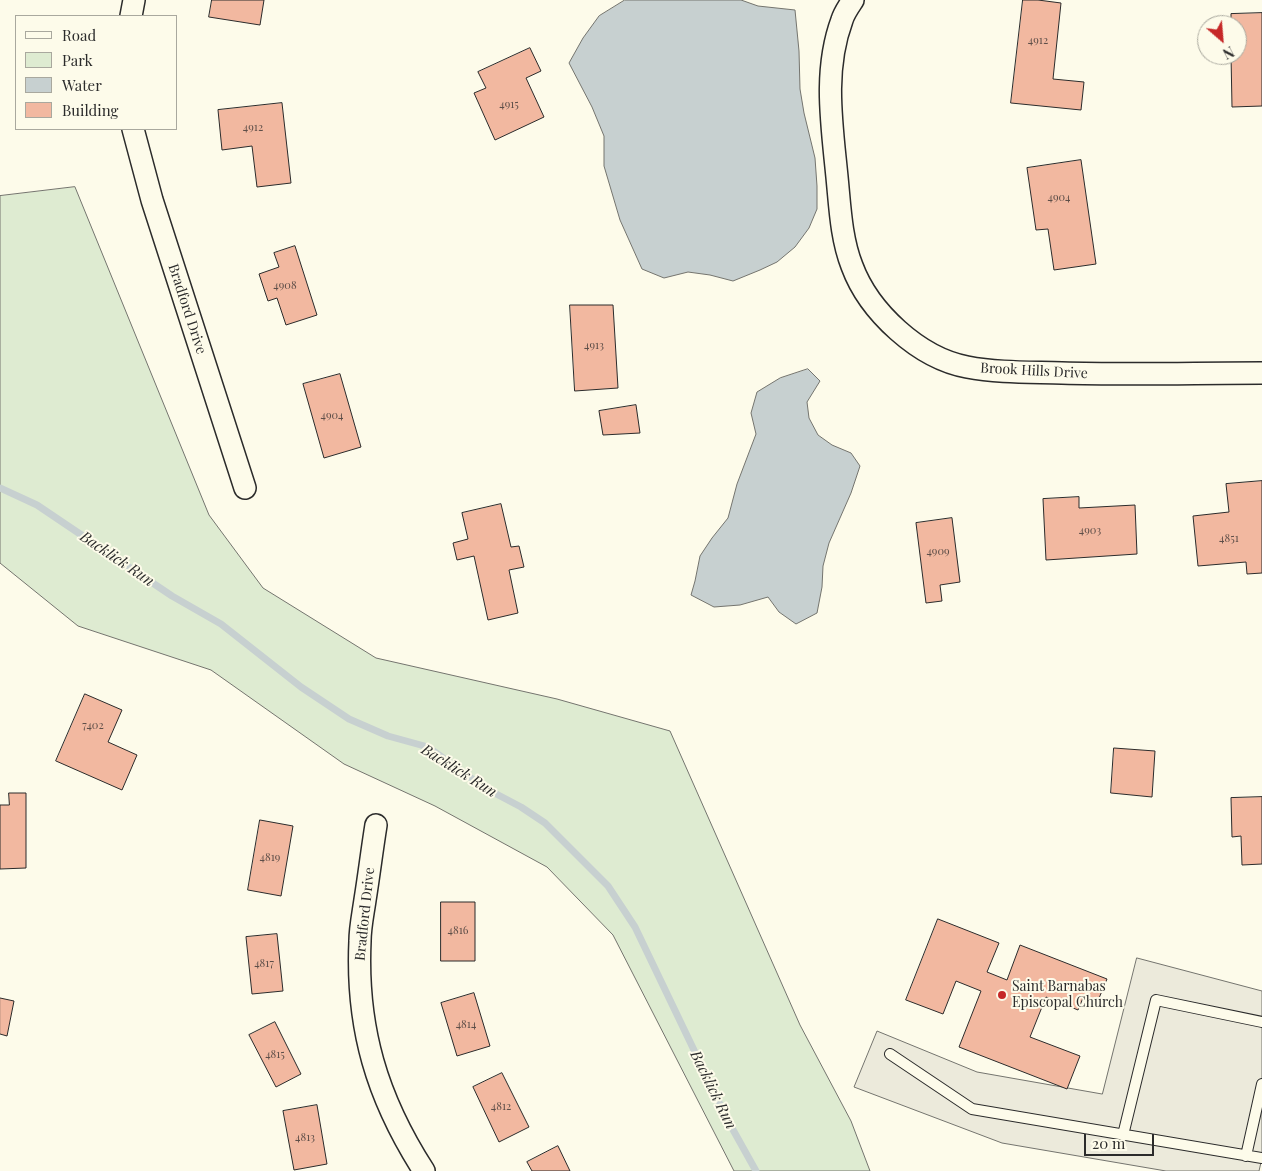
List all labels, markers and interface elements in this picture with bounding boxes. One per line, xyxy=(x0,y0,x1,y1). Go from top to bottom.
legend xyxy=(15,15,178,130)
north arrow xyxy=(1197,15,1247,65)
text: Road xyxy=(62,25,96,45)
house number: 4912 xyxy=(1028,34,1048,48)
text: N xyxy=(1220,42,1237,64)
text: Park xyxy=(62,50,93,70)
text: Water xyxy=(62,75,102,95)
house number: 4915 xyxy=(499,98,519,112)
text: Building xyxy=(62,100,118,120)
house number: 4912 xyxy=(243,121,263,135)
house number: 4904 xyxy=(1047,191,1071,205)
street label: Bradford Drive xyxy=(165,262,209,356)
house number: 4908 xyxy=(273,279,297,293)
house number: 4913 xyxy=(584,339,604,353)
street label: Brook Hills Drive xyxy=(980,360,1088,382)
house number: 4904 xyxy=(320,409,344,423)
house number: 4903 xyxy=(1079,524,1101,538)
water label: Backlick Run xyxy=(77,528,157,590)
house number: 4851 xyxy=(1219,532,1239,546)
house number: 4909 xyxy=(926,545,950,559)
house number: 7402 xyxy=(82,719,104,733)
water label: Backlick Run xyxy=(418,741,500,801)
house number: 4819 xyxy=(260,851,280,865)
street label: Bradford Drive xyxy=(352,866,378,962)
house number: 4816 xyxy=(448,924,468,938)
house number: 4817 xyxy=(254,957,274,971)
place label: Saint Barnabas Episcopal Church xyxy=(1012,979,1123,1012)
marker: Saint Barnabas Episcopal Church xyxy=(996,989,1008,1001)
house number: 4814 xyxy=(456,1018,476,1032)
house number: 4815 xyxy=(265,1048,285,1062)
water label: Backlick Run xyxy=(686,1048,740,1132)
house number: 4812 xyxy=(491,1100,511,1114)
scale bar xyxy=(1087,1124,1157,1156)
house number: 4813 xyxy=(295,1131,315,1145)
text: 20 m xyxy=(1092,1133,1125,1153)

